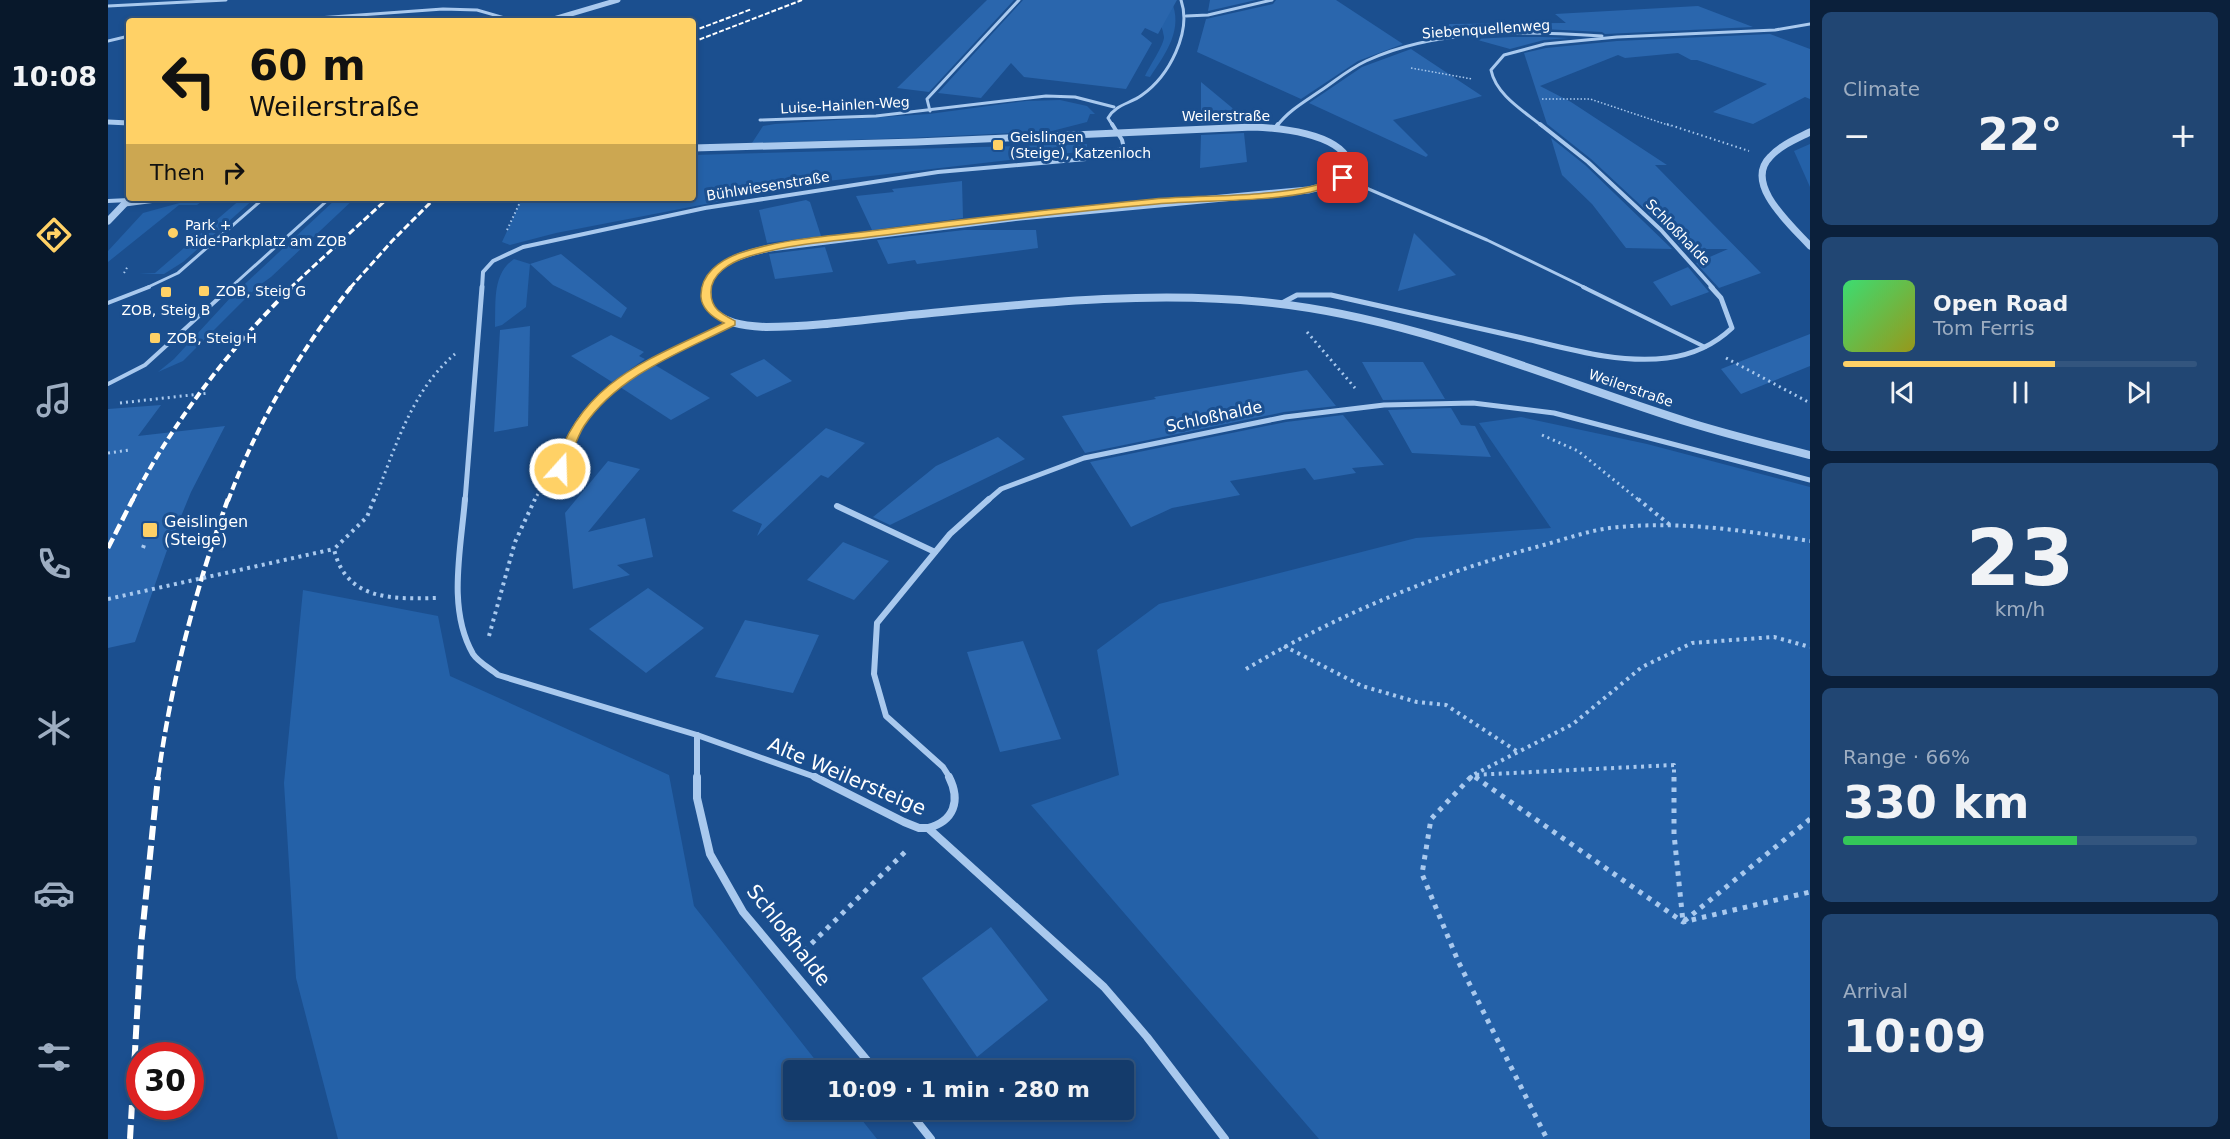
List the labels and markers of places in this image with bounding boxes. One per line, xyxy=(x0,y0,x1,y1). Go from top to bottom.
place label: Geislingen (Steige), Katzenloch xyxy=(1010,129,1151,161)
marker: Geislingen (Steige), Katzenloch xyxy=(991,138,1005,152)
pin xyxy=(1317,152,1368,203)
place label: Park + Ride-Parkplatz am ZOB xyxy=(185,217,347,249)
marker: Park + Ride-Parkplatz am ZOB xyxy=(166,226,180,240)
place label: ZOB, Steig G xyxy=(216,283,306,299)
marker: ZOB, Steig G xyxy=(197,284,211,298)
marker: ZOB, Steig B xyxy=(159,285,173,299)
place label: ZOB, Steig B xyxy=(122,302,210,318)
place label: ZOB, Steig H xyxy=(167,330,257,346)
marker: ZOB, Steig H xyxy=(148,331,162,345)
place label: Geislingen (Steige) xyxy=(164,512,248,549)
marker: Geislingen (Steige) xyxy=(141,521,159,539)

